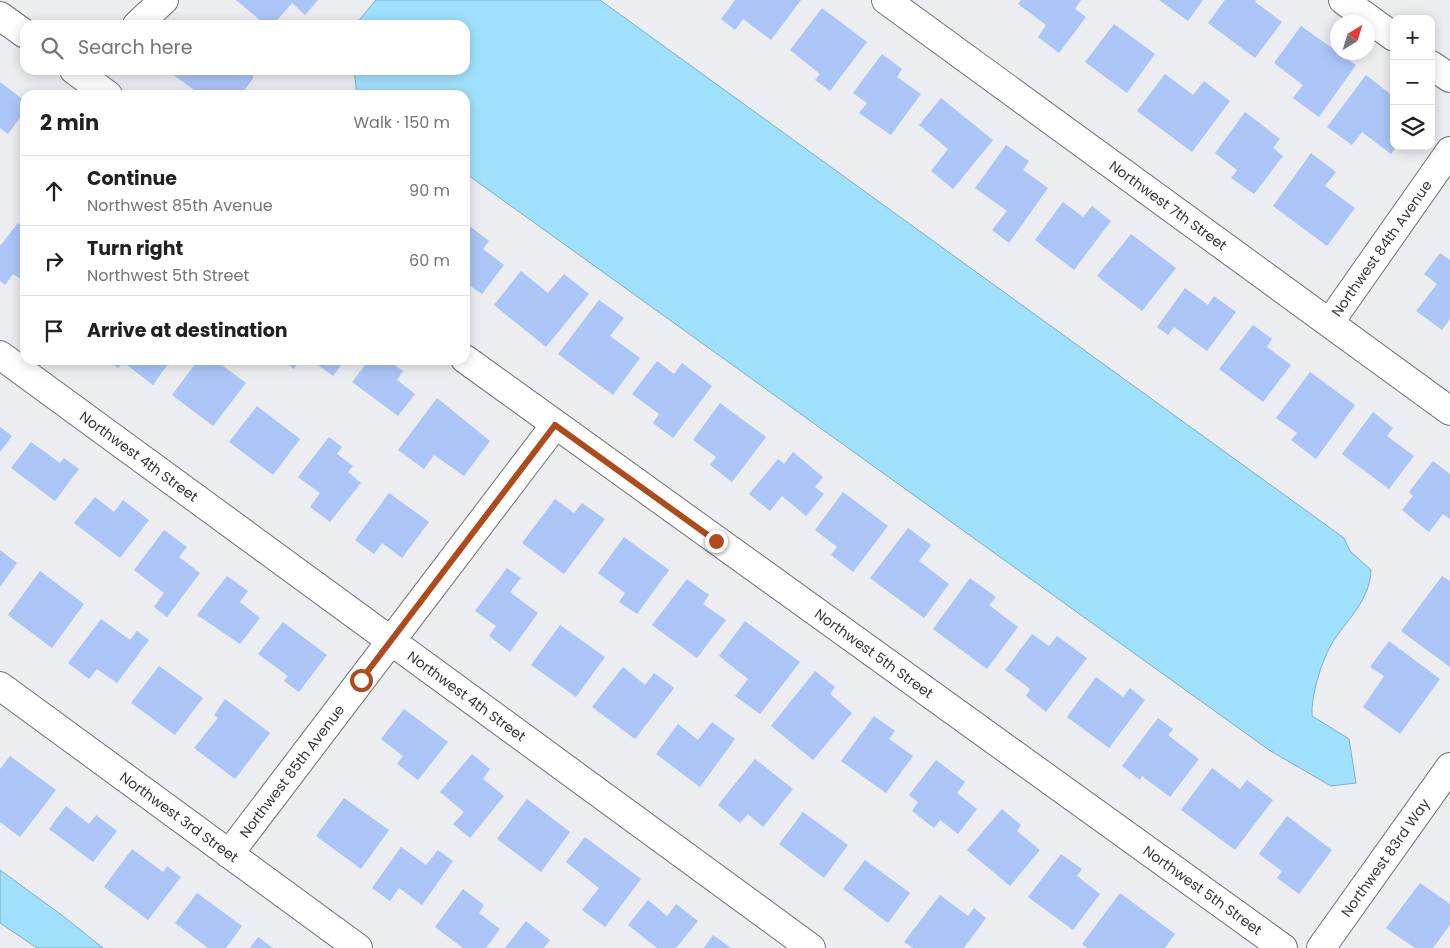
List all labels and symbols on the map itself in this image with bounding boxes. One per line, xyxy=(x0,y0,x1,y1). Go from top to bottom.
north arrow xyxy=(1330,15,1375,60)
street label: Northwest 7th Street xyxy=(1105,156,1231,255)
street label: Northwest 84th Avenue xyxy=(1327,176,1437,321)
street label: Northwest 4th Street xyxy=(76,406,202,507)
route end xyxy=(705,530,728,553)
street label: Northwest 5th Street xyxy=(810,604,938,703)
street label: Northwest 4th Street xyxy=(403,646,530,746)
route start xyxy=(350,669,373,692)
street label: Northwest 85th Avenue xyxy=(235,700,349,842)
street label: Northwest 3rd Street xyxy=(116,767,242,867)
street label: Northwest 83rd Way xyxy=(1336,794,1435,921)
street label: Northwest 5th Street xyxy=(1139,841,1266,940)

